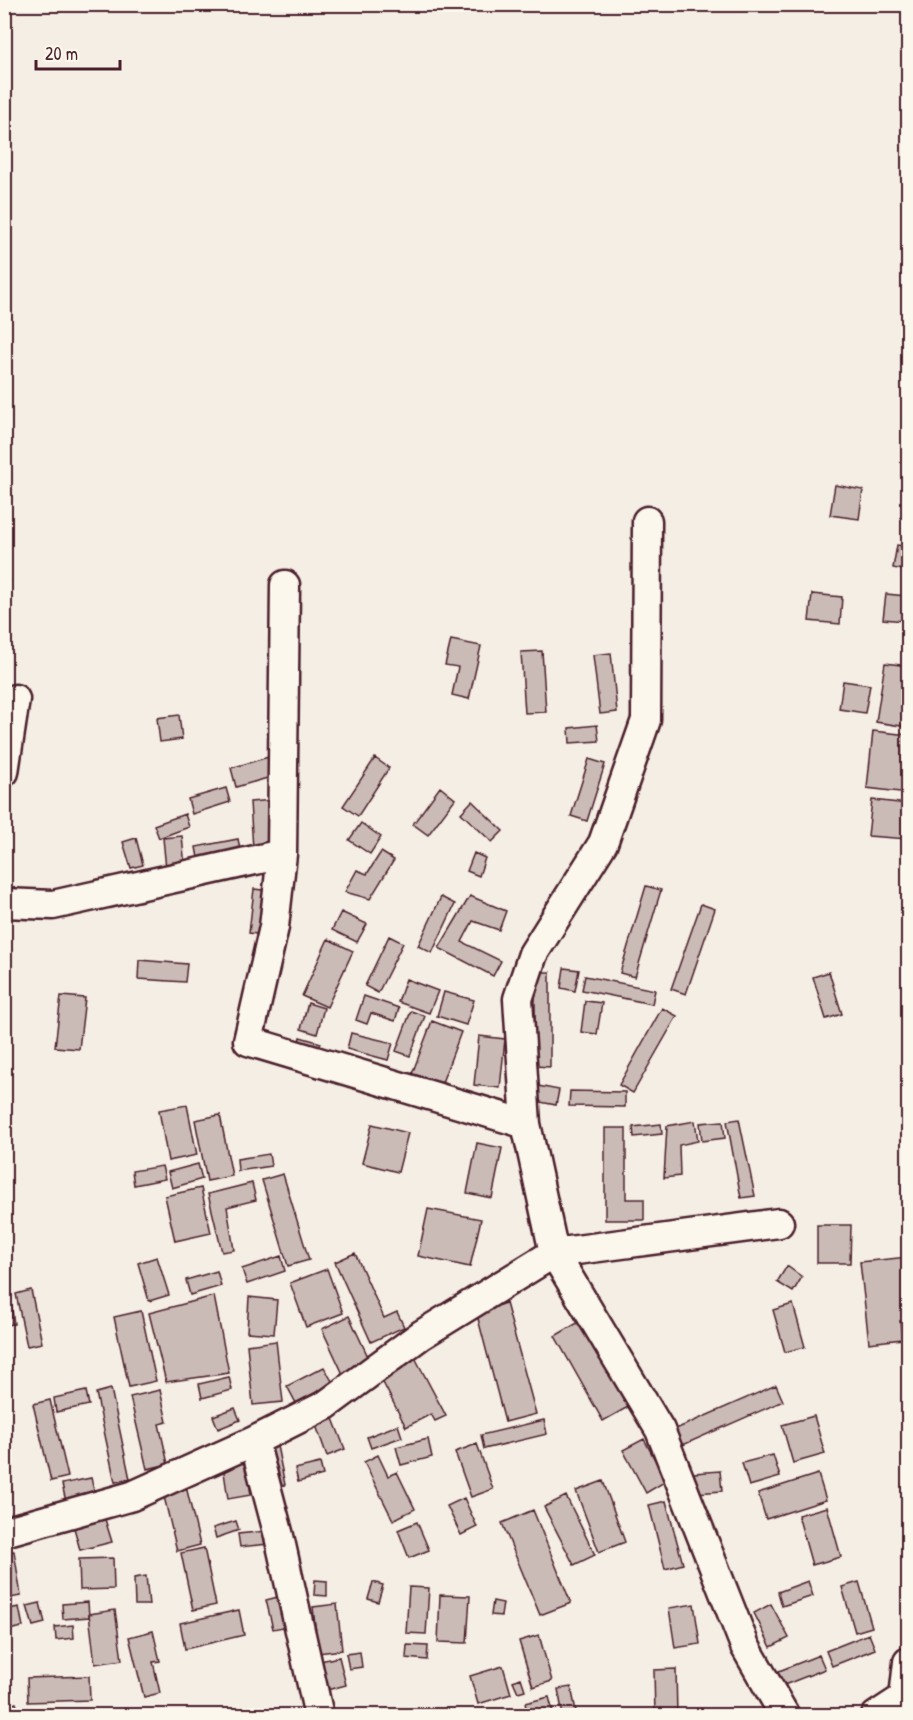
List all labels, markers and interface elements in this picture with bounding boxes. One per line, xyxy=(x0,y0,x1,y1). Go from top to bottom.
scale bar xyxy=(36,33,120,71)
text: 20 m xyxy=(45,41,78,66)

